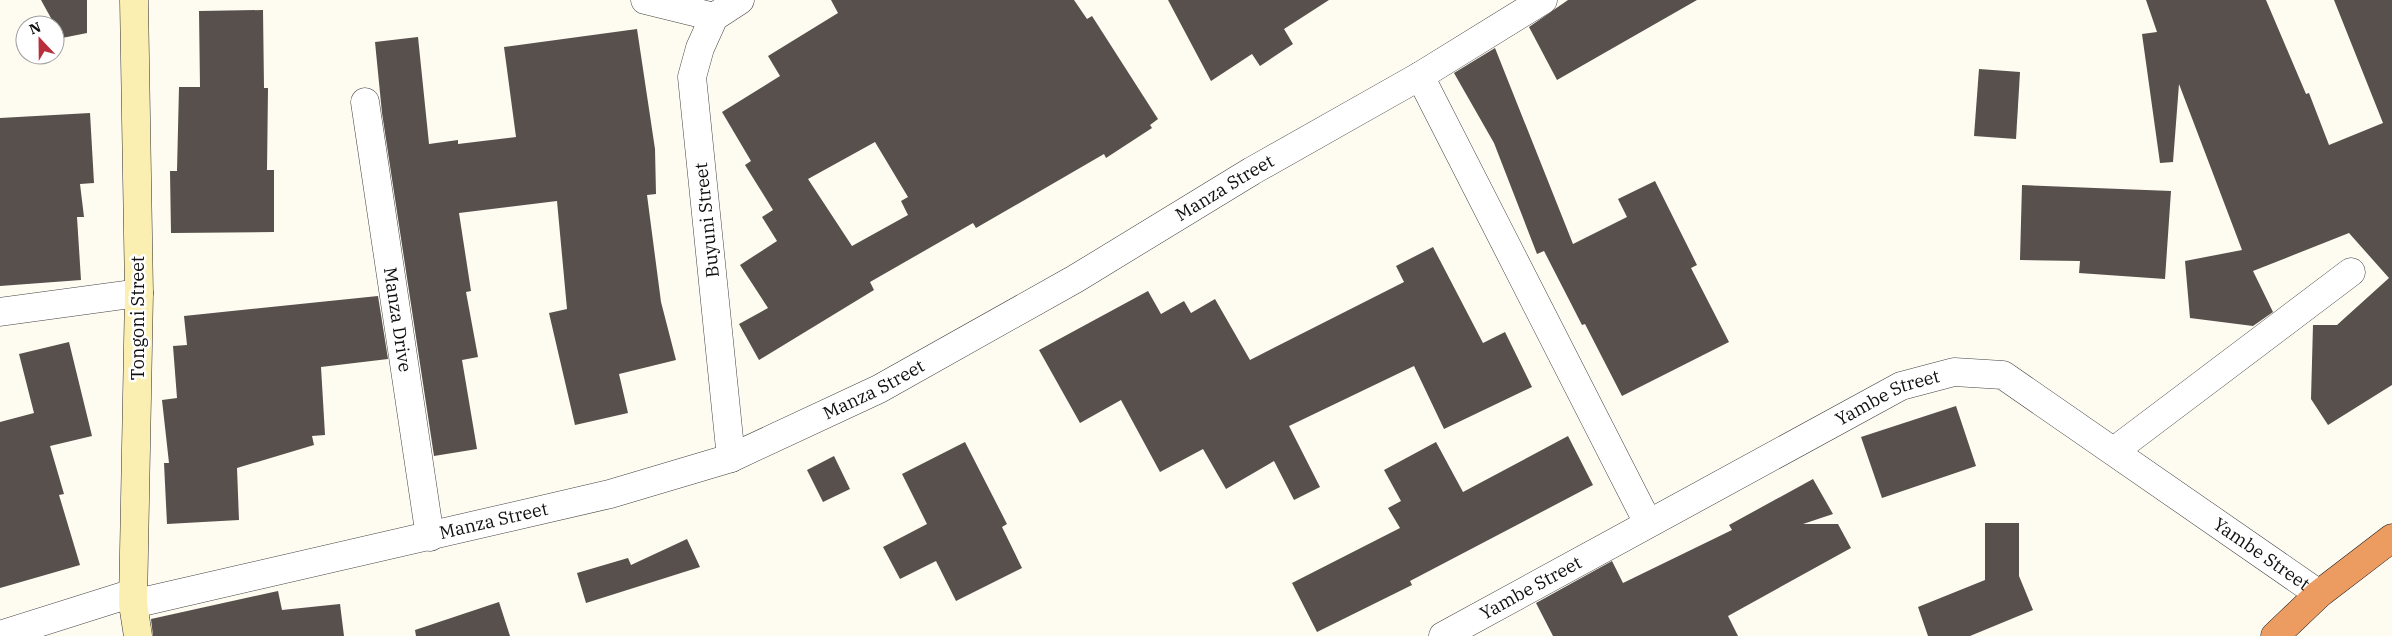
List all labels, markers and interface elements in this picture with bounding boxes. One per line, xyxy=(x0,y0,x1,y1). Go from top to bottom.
north arrow xyxy=(15,15,65,65)
text: N xyxy=(27,18,44,38)
street label: Manza Street xyxy=(1171,149,1278,226)
street label: Buyuni Street xyxy=(689,161,724,279)
street label: Tongoni Street xyxy=(126,256,149,380)
street label: Manza Drive xyxy=(379,266,417,373)
street label: Manza Street xyxy=(819,354,928,425)
street label: Yambe Street xyxy=(1831,364,1942,431)
street label: Manza Street xyxy=(437,497,550,544)
street label: Yambe Street xyxy=(2209,512,2314,595)
street label: Yambe Street xyxy=(1476,551,1585,625)

